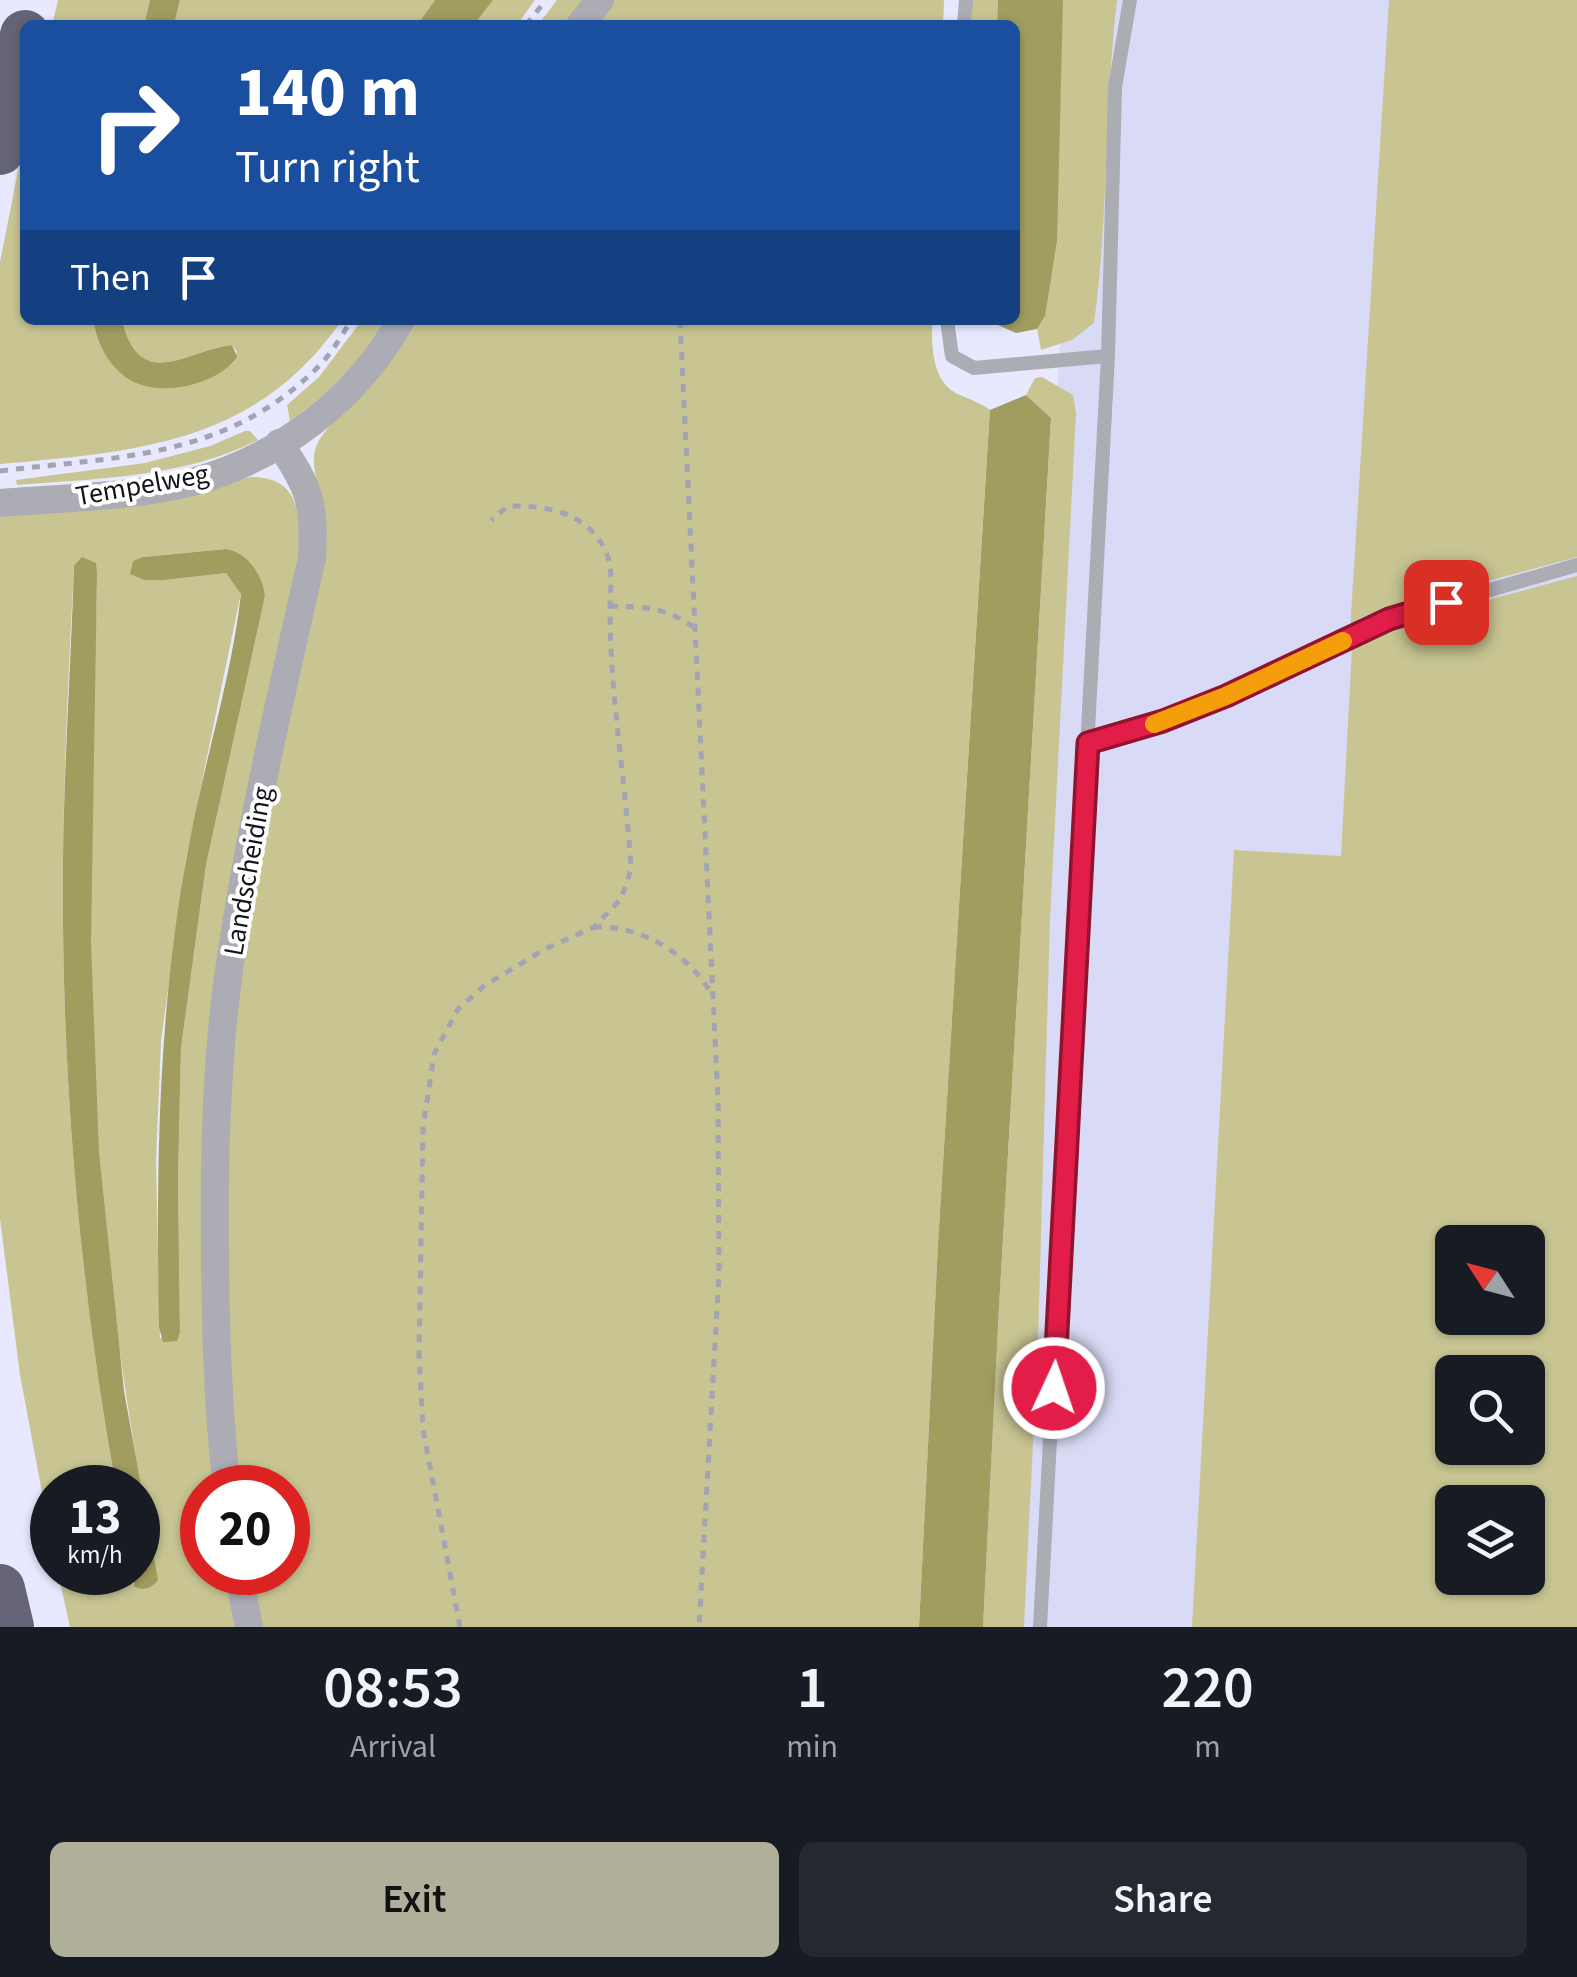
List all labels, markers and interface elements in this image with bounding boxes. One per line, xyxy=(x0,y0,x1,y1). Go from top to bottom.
text: 140 m xyxy=(235,43,420,143)
icon: right xyxy=(70,60,200,190)
text: Turn right xyxy=(235,136,420,200)
icon: arrive xyxy=(171,250,226,305)
text: Then xyxy=(70,251,151,305)
street label: Tempelweg xyxy=(72,454,212,516)
pin xyxy=(1404,560,1489,645)
icon: arrive xyxy=(1419,575,1474,630)
street label: Landscheiding xyxy=(213,784,283,959)
north arrow xyxy=(1435,1225,1545,1335)
map controls xyxy=(1435,1225,1545,1595)
position arrow xyxy=(1002,1336,1106,1440)
button: search xyxy=(1435,1355,1545,1465)
speed limit sign: 20 xyxy=(180,1465,310,1595)
text: 13 xyxy=(69,1482,121,1553)
button: layers xyxy=(1435,1485,1545,1595)
text: km/h xyxy=(67,1537,123,1573)
text: 08:53 xyxy=(323,1646,463,1731)
text: 1 xyxy=(797,1646,828,1731)
text: 220 xyxy=(1161,1646,1254,1731)
text: Arrival xyxy=(350,1724,436,1770)
text: min xyxy=(786,1724,838,1770)
text: m xyxy=(1194,1724,1221,1770)
button: Exit xyxy=(50,1842,779,1957)
button: Share xyxy=(799,1842,1527,1957)

